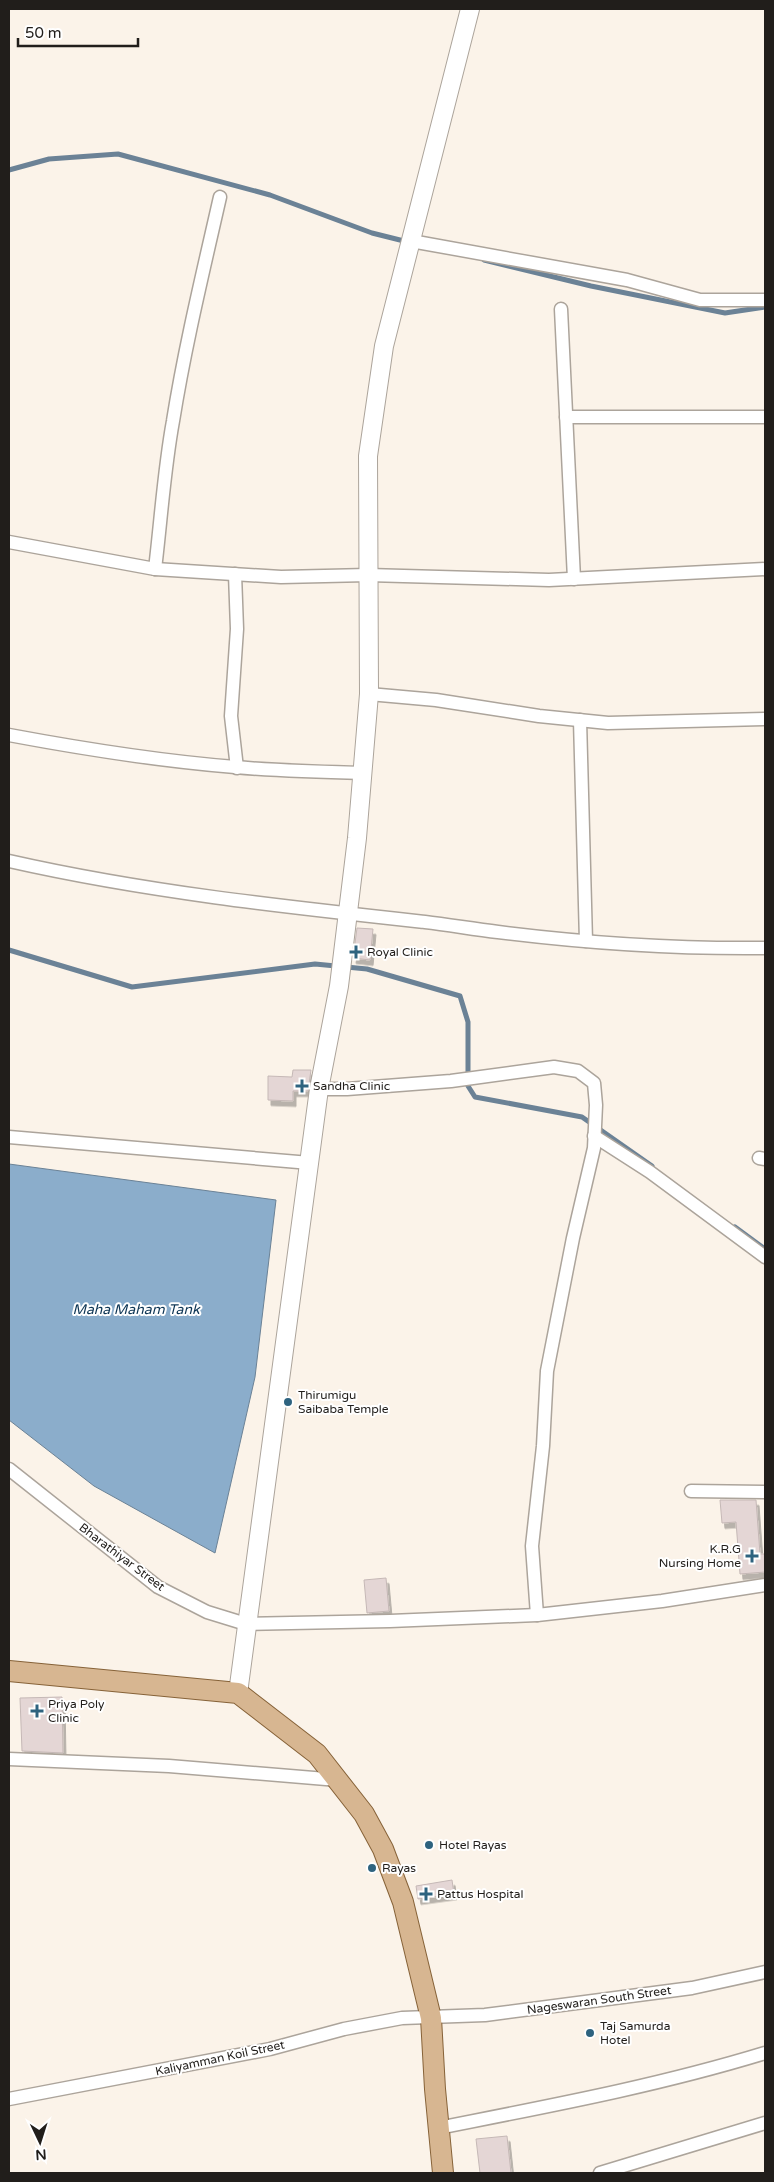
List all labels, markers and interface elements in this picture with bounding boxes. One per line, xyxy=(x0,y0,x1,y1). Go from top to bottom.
scale bar xyxy=(18,15,138,47)
text: 50 m xyxy=(25,24,62,42)
marker: Royal Clinic xyxy=(349,945,363,959)
place label: Royal Clinic xyxy=(367,945,433,959)
marker: Sandha Clinic xyxy=(295,1079,309,1093)
place label: Sandha Clinic xyxy=(313,1079,390,1093)
water label: Maha Maham Tank xyxy=(72,1301,201,1318)
place label: Thirumigu Saibaba Temple xyxy=(298,1388,389,1416)
marker: Thirumigu Saibaba Temple xyxy=(282,1396,294,1408)
street label: Bharathiyar Street xyxy=(76,1520,168,1594)
place label: K.R.G Nursing Home xyxy=(659,1542,741,1570)
marker: K.R.G Nursing Home xyxy=(745,1549,759,1563)
place label: Priya Poly Clinic xyxy=(48,1697,105,1725)
marker: Priya Poly Clinic xyxy=(30,1704,44,1718)
place label: Hotel Rayas xyxy=(439,1838,507,1852)
marker: Hotel Rayas xyxy=(423,1839,435,1851)
place label: Rayas xyxy=(382,1861,416,1875)
marker: Rayas xyxy=(366,1862,378,1874)
marker: Pattus Hospital xyxy=(419,1887,433,1901)
place label: Pattus Hospital xyxy=(437,1887,524,1901)
street label: Nageswaran South Street xyxy=(526,1983,673,2017)
place label: Taj Samurda Hotel xyxy=(600,2019,670,2047)
marker: Taj Samurda Hotel xyxy=(584,2027,596,2039)
street label: Kaliyamman Koil Street xyxy=(154,2037,286,2079)
north arrow xyxy=(15,2117,65,2167)
text: N xyxy=(35,2146,47,2163)

